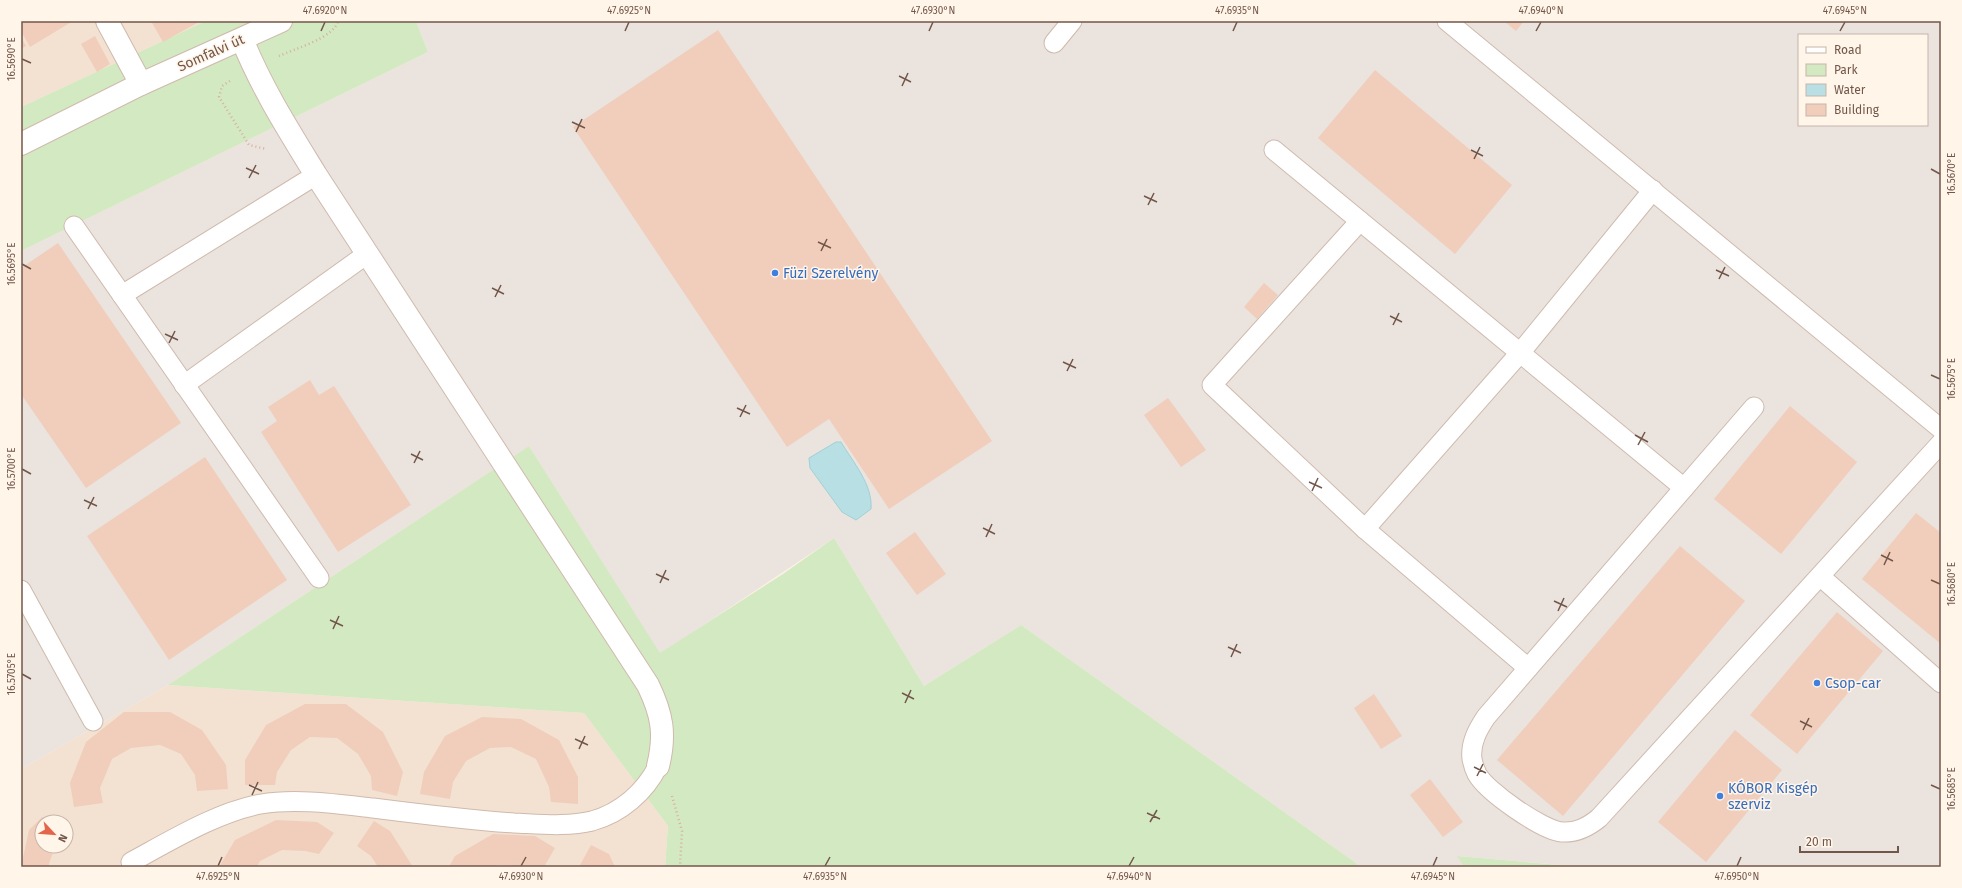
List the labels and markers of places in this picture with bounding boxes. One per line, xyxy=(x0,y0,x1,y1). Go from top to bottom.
place label: Füzi Szerelvény xyxy=(783,265,879,282)
marker: Füzi Szerelvény xyxy=(770,268,780,278)
place label: Csop-car xyxy=(1825,675,1881,692)
marker: Csop-car xyxy=(1812,678,1822,688)
place label: KÓBOR Kisgép szerviz xyxy=(1728,779,1818,813)
marker: KÓBOR Kisgép szerviz xyxy=(1715,791,1725,801)

